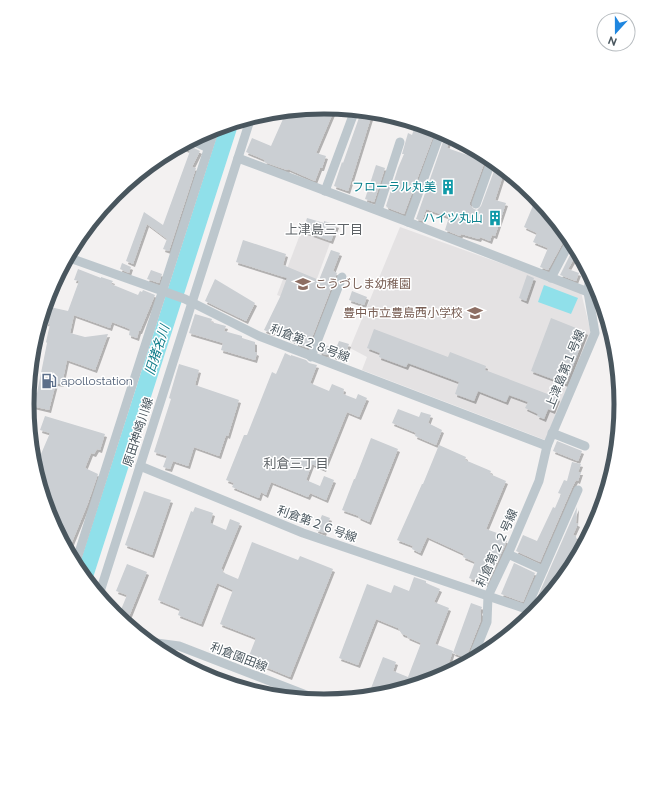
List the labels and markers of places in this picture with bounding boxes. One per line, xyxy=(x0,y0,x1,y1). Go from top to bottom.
building icon: フローラル丸美 xyxy=(439,178,457,196)
place label: フローラル丸美 xyxy=(352,180,436,194)
building icon: ハイツ丸山 xyxy=(486,209,504,227)
place label: ハイツ丸山 xyxy=(423,211,483,225)
school or university icon: こうづしま幼稚園 xyxy=(294,275,312,293)
place label: こうづしま幼稚園 xyxy=(315,277,411,291)
school or university icon: 豊中市立豊島西小学校 xyxy=(466,304,484,322)
place label: 豊中市立豊島西小学校 xyxy=(343,306,463,320)
fuel station icon: apollostation xyxy=(40,372,58,390)
place label: apollostation xyxy=(61,374,133,388)

